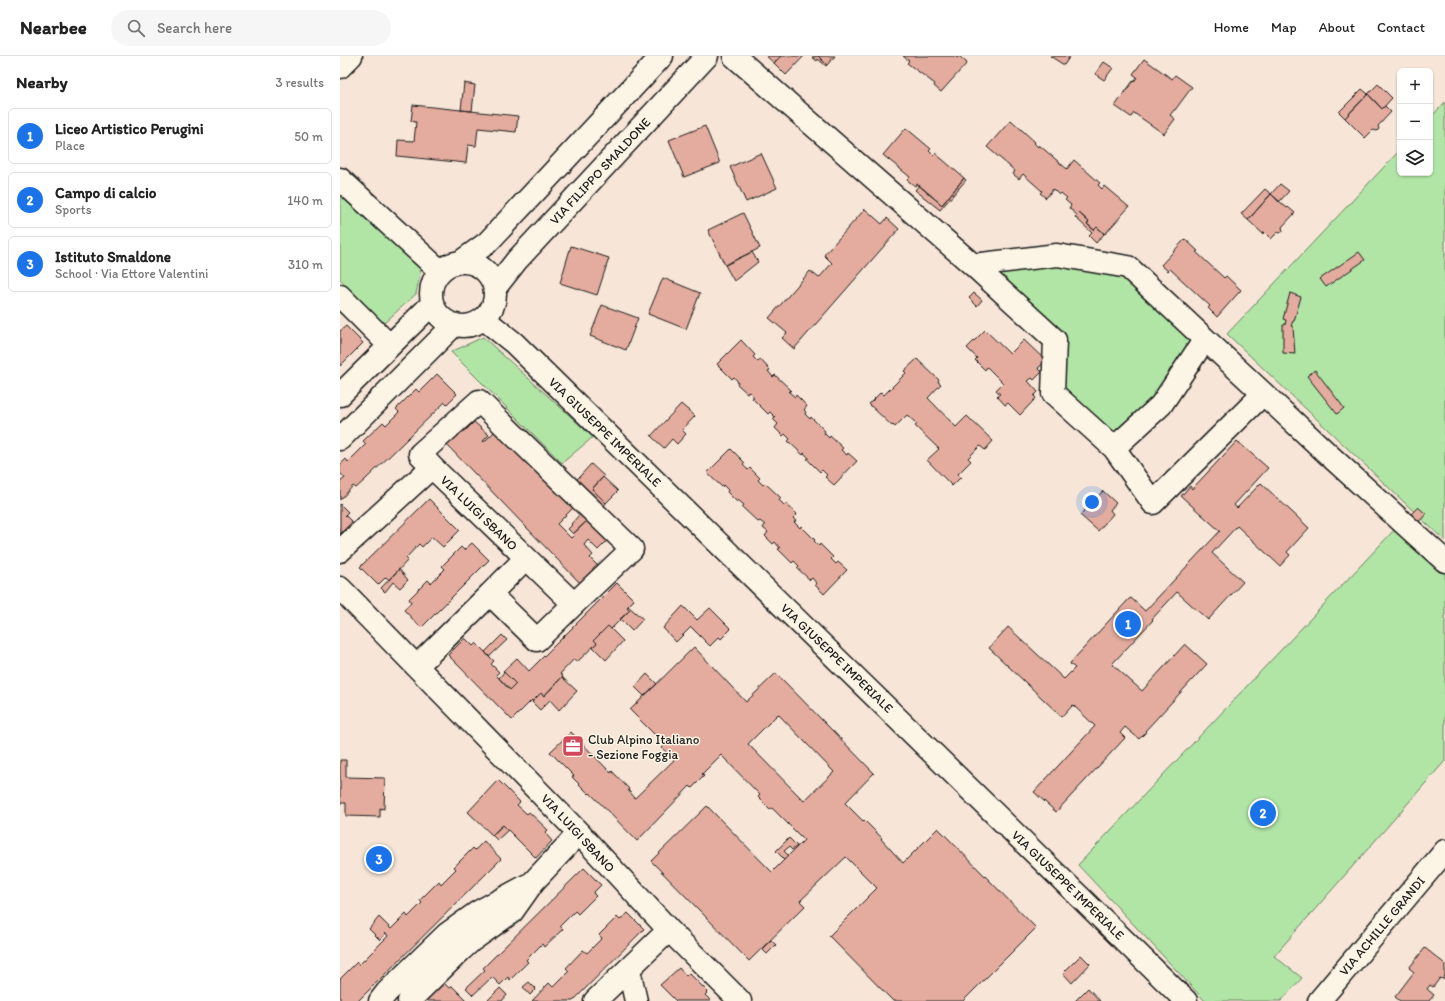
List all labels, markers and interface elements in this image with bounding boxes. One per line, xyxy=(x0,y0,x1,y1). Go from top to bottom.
search box xyxy=(111,10,391,46)
text: Nearbee xyxy=(20,16,87,39)
icon: search xyxy=(125,17,147,39)
text: Search here xyxy=(157,19,232,37)
text: Home xyxy=(1214,19,1249,36)
text: Map xyxy=(1271,19,1297,36)
text: About xyxy=(1319,19,1355,36)
text: Contact xyxy=(1377,19,1425,36)
map controls xyxy=(1397,68,1433,176)
button: + xyxy=(1397,68,1433,104)
text: Nearby xyxy=(16,72,68,92)
text: 3 results xyxy=(275,75,324,90)
button: − xyxy=(1397,104,1433,140)
street label: VIA FILIPPO SMALDONE xyxy=(547,115,653,227)
text: Liceo Artistico Perugini xyxy=(55,120,204,138)
text: 1 xyxy=(27,129,33,144)
text: 50 m xyxy=(294,129,323,144)
text: Place xyxy=(55,138,85,153)
button: layers xyxy=(1397,140,1433,176)
text: Campo di calcio xyxy=(55,184,156,202)
text: 2 xyxy=(27,193,33,208)
text: 140 m xyxy=(287,193,323,208)
text: Sports xyxy=(55,202,91,217)
text: Istituto Smaldone xyxy=(55,248,171,266)
text: 3 xyxy=(26,257,34,272)
text: 310 m xyxy=(288,257,323,272)
text: School · Via Ettore Valentini xyxy=(55,266,208,281)
street label: VIA GIUSEPPE IMPERIALE xyxy=(546,374,664,490)
street label: VIA LUIGI SBANO xyxy=(437,472,521,554)
your location xyxy=(1082,492,1102,512)
street label: VIA GIUSEPPE IMPERIALE xyxy=(778,600,896,716)
pin: 1 xyxy=(1115,609,1141,639)
place label: Club Alpino Italiano - Sezione Foggia xyxy=(588,732,700,762)
office icon: Club Alpino Italiano - Sezione Foggia xyxy=(560,733,586,759)
street label: VIA LUIGI SBANO xyxy=(538,791,618,875)
pin: 2 xyxy=(1250,798,1276,828)
street label: VIA GIUSEPPE IMPERIALE xyxy=(1009,827,1127,943)
pin: 3 xyxy=(366,844,392,874)
street label: VIA ACHILLE GRANDI xyxy=(1336,873,1428,979)

